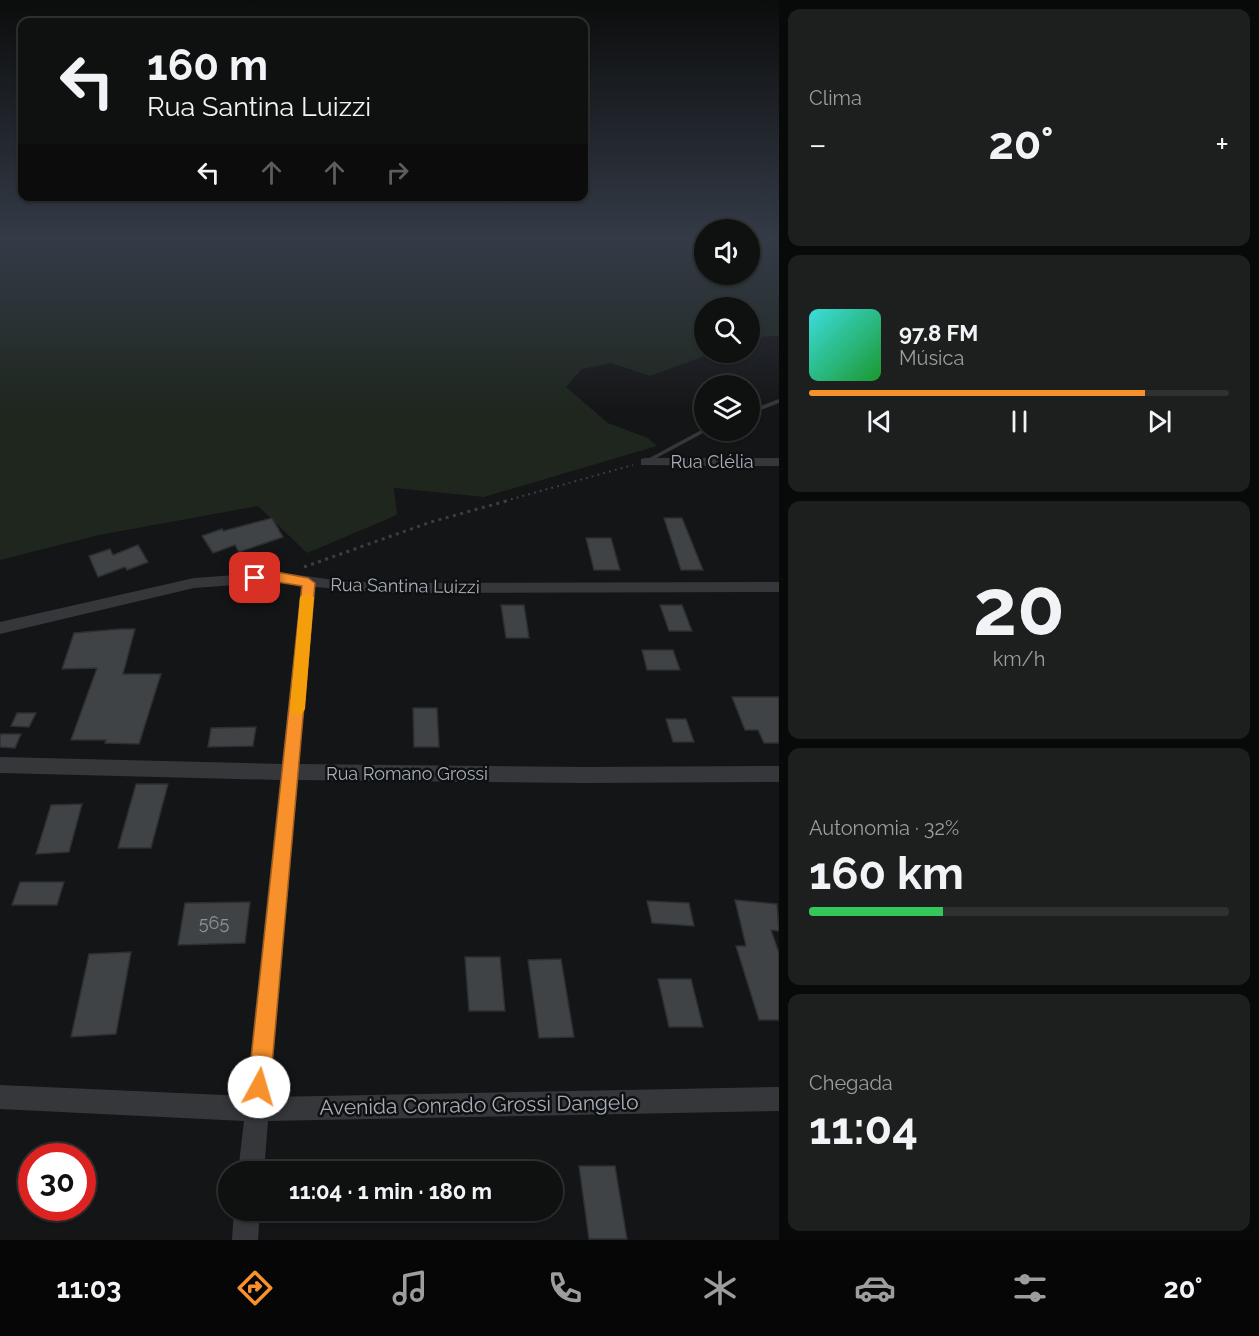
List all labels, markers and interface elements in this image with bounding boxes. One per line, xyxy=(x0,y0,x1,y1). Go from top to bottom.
text: 160 m xyxy=(147,41,268,90)
icon: left xyxy=(48,42,126,120)
text: Clima xyxy=(809,86,862,110)
text: Rua Santina Luizzi xyxy=(147,91,371,122)
text: 20° xyxy=(988,117,1054,170)
text: − xyxy=(809,125,827,164)
text: + xyxy=(1215,125,1229,164)
icon: left xyxy=(192,156,225,189)
icon: ahead xyxy=(255,156,288,189)
icon: ahead xyxy=(318,156,351,189)
icon: right xyxy=(381,156,414,189)
map controls xyxy=(694,219,760,441)
button: sound xyxy=(694,219,760,285)
button: search xyxy=(694,297,760,363)
text: 97.8 FM xyxy=(899,320,978,346)
text: Música xyxy=(899,346,964,370)
button: layers xyxy=(694,375,760,441)
icon: previous xyxy=(863,405,896,438)
icon: pause xyxy=(1003,405,1036,438)
icon: next xyxy=(1143,405,1176,438)
street label: Rua Clélia xyxy=(670,451,754,472)
pin xyxy=(229,552,280,603)
icon: arrive xyxy=(238,561,271,594)
text: 20 xyxy=(973,562,1065,653)
street label: Rua Santina Luizzi xyxy=(330,574,480,597)
text: km/h xyxy=(993,647,1045,671)
street label: Rua Romano Grossi xyxy=(326,763,488,784)
text: Autonomia · 32% xyxy=(809,816,959,840)
text: 160 km xyxy=(809,847,964,900)
house number: 565 xyxy=(199,912,229,933)
position arrow xyxy=(227,1055,291,1119)
text: Chegada xyxy=(809,1071,893,1095)
street label: Avenida Conrado Grossi Dangelo xyxy=(319,1089,639,1120)
text: 11:04 xyxy=(809,1102,918,1155)
speed limit sign: 30 xyxy=(18,1143,96,1221)
text: 11:04 · 1 min · 180 m xyxy=(289,1178,492,1204)
icon: directions xyxy=(234,1267,276,1309)
icon: music xyxy=(389,1267,431,1309)
icon: phone xyxy=(544,1267,586,1309)
icon: climate xyxy=(699,1267,741,1309)
icon: car xyxy=(854,1267,896,1309)
icon: filters xyxy=(1009,1267,1051,1309)
text: 11:03 xyxy=(56,1273,121,1304)
text: 20° xyxy=(1163,1273,1203,1304)

